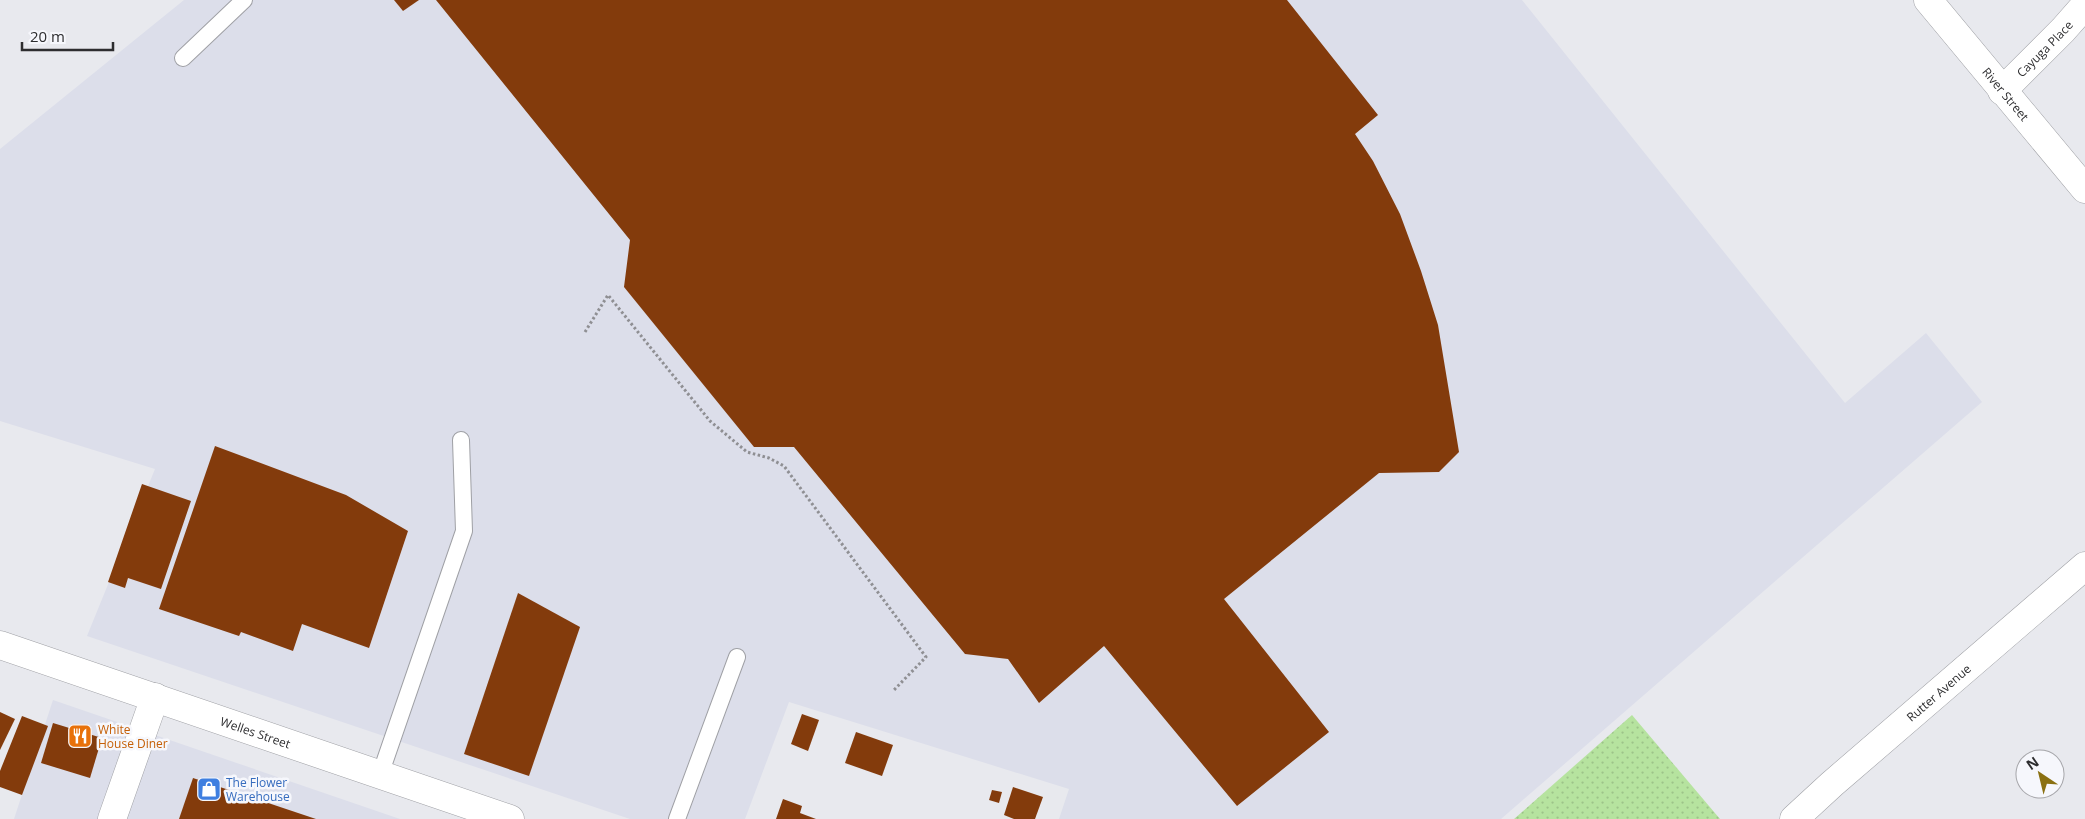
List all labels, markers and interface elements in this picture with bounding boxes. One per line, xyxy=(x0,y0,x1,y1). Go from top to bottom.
street label: Cayuga Place xyxy=(2012,16,2076,81)
scale bar xyxy=(22,20,114,52)
text: 20 m xyxy=(30,26,65,46)
street label: River Street xyxy=(1979,63,2033,124)
street label: Rutter Avenue xyxy=(1902,660,1974,725)
street label: Welles Street xyxy=(218,712,293,752)
place label: White House Diner xyxy=(98,721,168,752)
restaurant icon: White House Diner xyxy=(67,723,93,749)
north arrow xyxy=(2015,749,2065,799)
text: N xyxy=(2022,752,2042,774)
place label: The Flower Warehouse xyxy=(226,774,290,805)
shop icon: The Flower Warehouse xyxy=(196,776,222,802)

